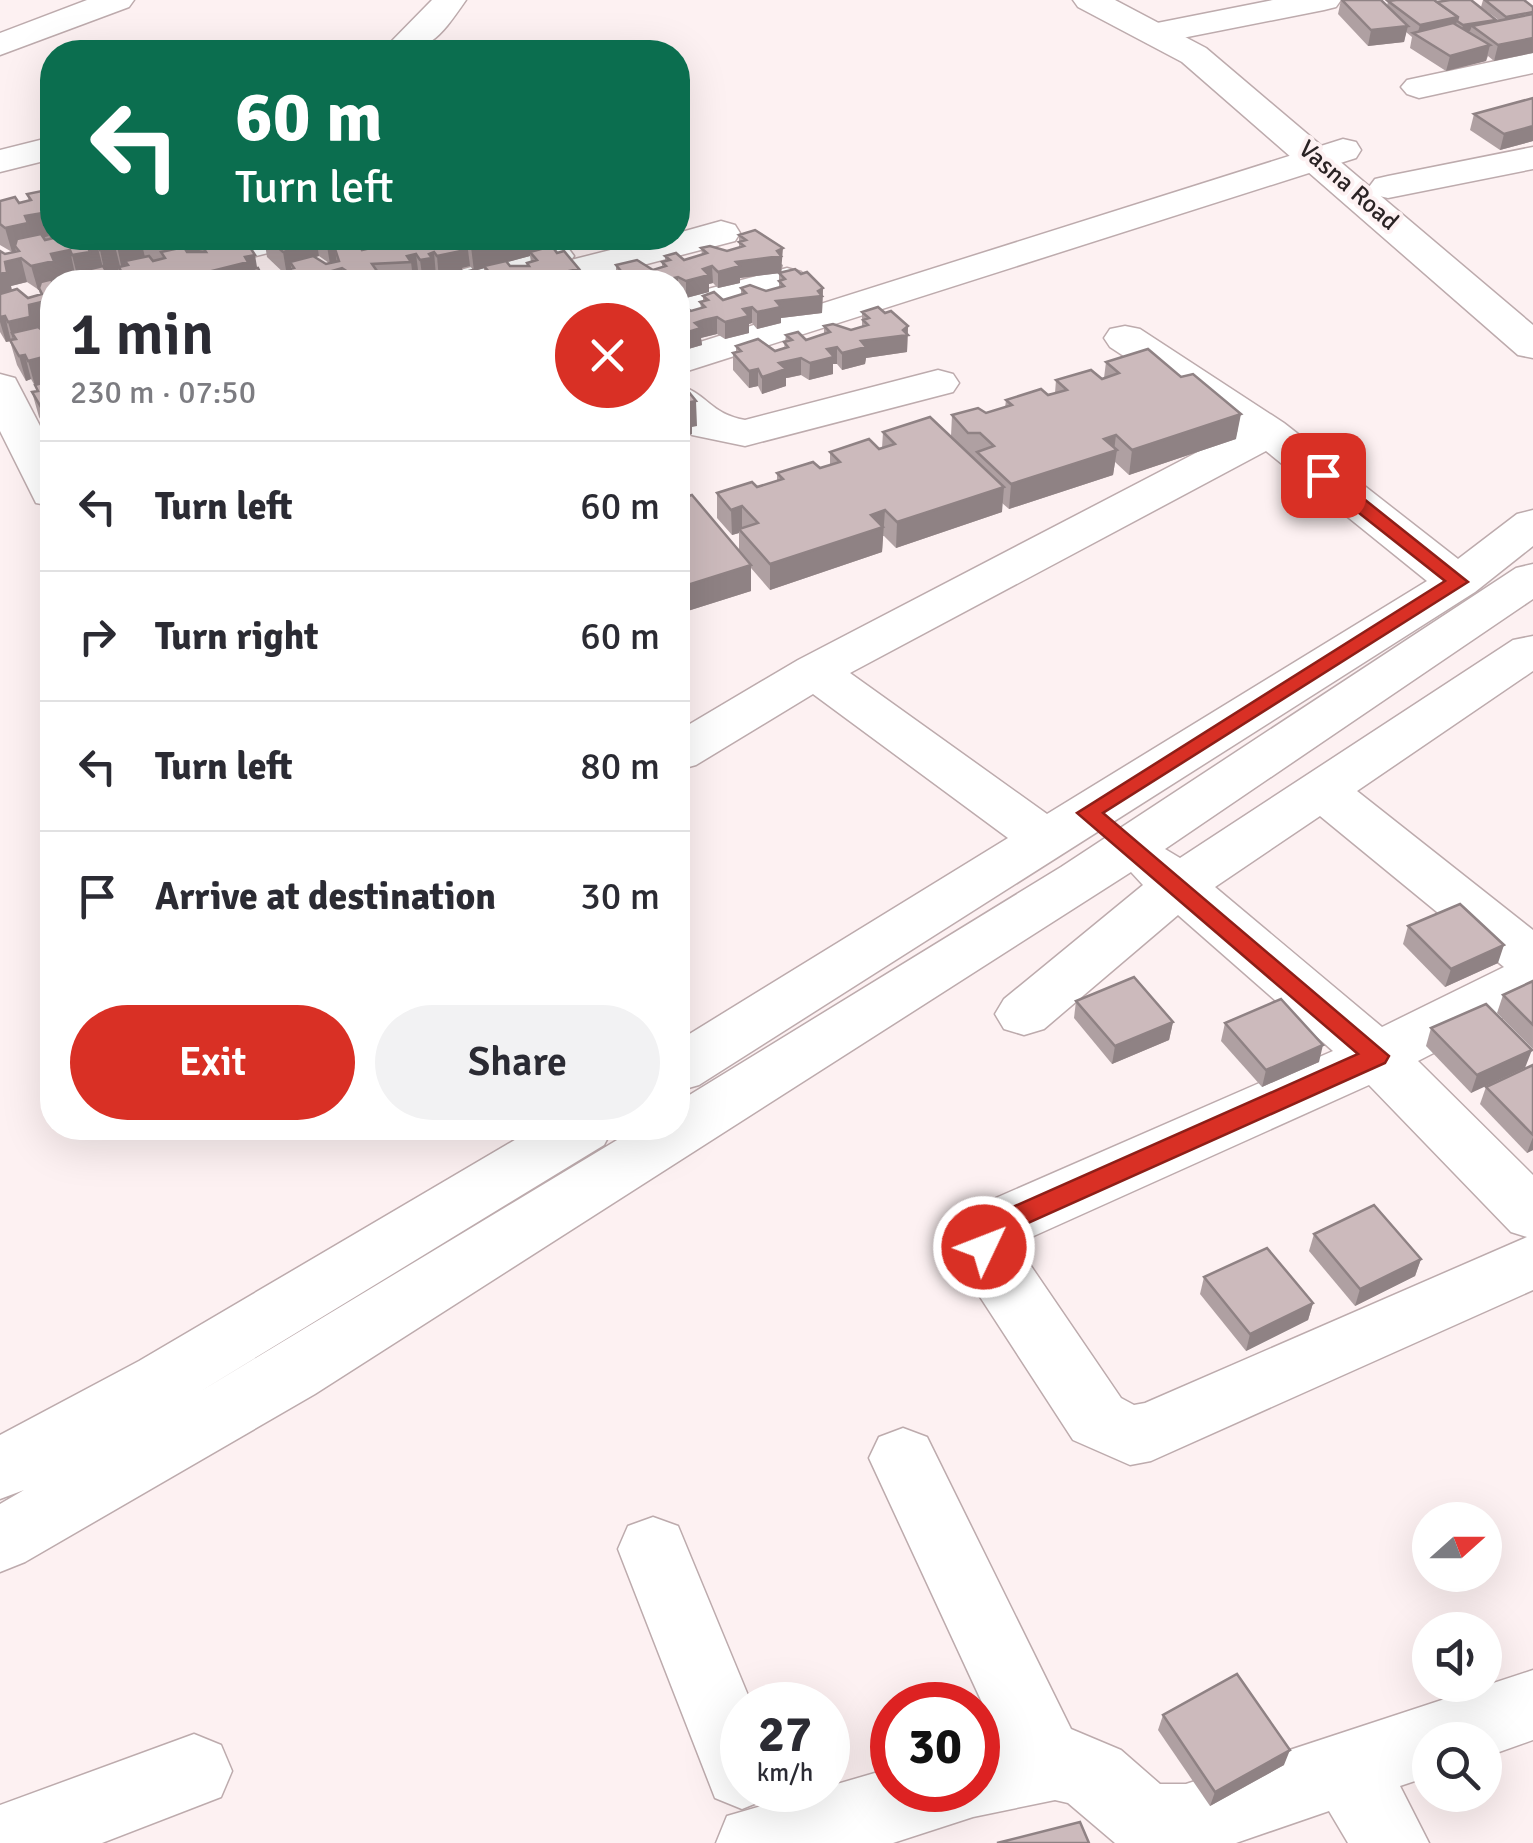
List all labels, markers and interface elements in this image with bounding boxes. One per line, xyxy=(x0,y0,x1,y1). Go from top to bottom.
text: 60 m xyxy=(235,74,383,160)
icon: left xyxy=(70,80,200,210)
street label: Vasna Road xyxy=(1293,133,1405,237)
text: Turn left xyxy=(235,160,394,215)
text: 1 min xyxy=(70,298,214,372)
button: close xyxy=(555,303,660,408)
text: 230 m · 07:50 xyxy=(70,373,256,412)
pin xyxy=(1281,433,1366,518)
icon: arrive xyxy=(1296,448,1351,503)
icon: left xyxy=(70,479,125,534)
text: Turn left xyxy=(155,483,293,530)
text: 60 m xyxy=(580,483,660,530)
icon: right xyxy=(70,609,125,664)
text: Turn right xyxy=(155,613,319,660)
text: 60 m xyxy=(580,613,660,660)
icon: left xyxy=(70,739,125,794)
text: Turn left xyxy=(155,743,293,790)
text: 80 m xyxy=(580,743,660,790)
icon: arrive xyxy=(70,869,125,924)
text: Arrive at destination xyxy=(155,873,496,920)
text: 30 m xyxy=(580,873,660,920)
button: Exit xyxy=(70,1005,355,1120)
button: Share xyxy=(375,1005,660,1120)
position arrow xyxy=(932,1195,1036,1299)
north arrow xyxy=(1412,1502,1502,1592)
map controls xyxy=(1412,1502,1502,1812)
button: sound xyxy=(1412,1612,1502,1702)
speed limit sign: 30 xyxy=(870,1682,1000,1812)
text: 27 xyxy=(758,1704,812,1766)
button: search xyxy=(1412,1722,1502,1812)
text: km/h xyxy=(757,1757,813,1788)

